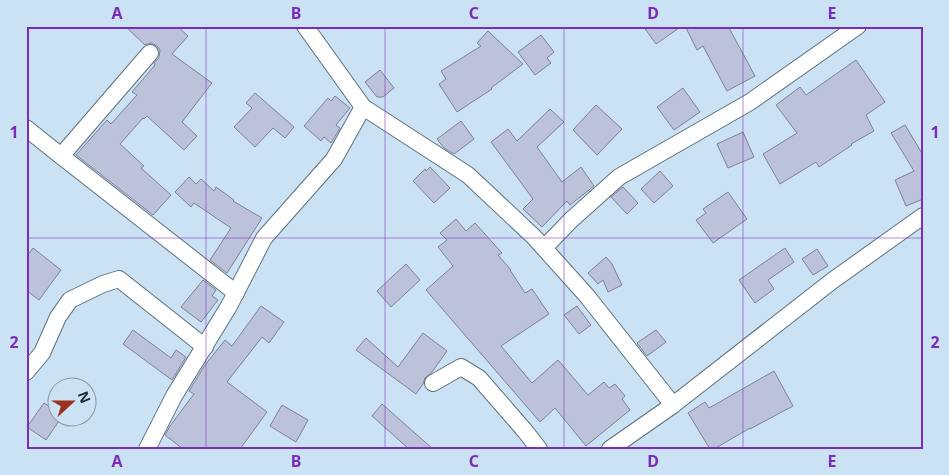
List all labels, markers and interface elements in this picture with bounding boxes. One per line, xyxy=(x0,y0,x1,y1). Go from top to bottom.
text: A xyxy=(111,2,123,24)
text: B xyxy=(291,2,301,24)
text: C xyxy=(469,2,479,24)
text: D xyxy=(647,2,659,24)
text: E xyxy=(828,2,837,24)
text: 1 xyxy=(9,121,19,143)
text: 1 xyxy=(930,121,940,143)
text: 2 xyxy=(9,331,19,353)
text: 2 xyxy=(930,331,940,353)
north arrow xyxy=(48,378,98,428)
text: N xyxy=(74,388,96,406)
text: A xyxy=(111,450,123,472)
text: B xyxy=(291,450,301,472)
text: C xyxy=(469,450,479,472)
text: D xyxy=(647,450,659,472)
text: E xyxy=(828,450,837,472)

